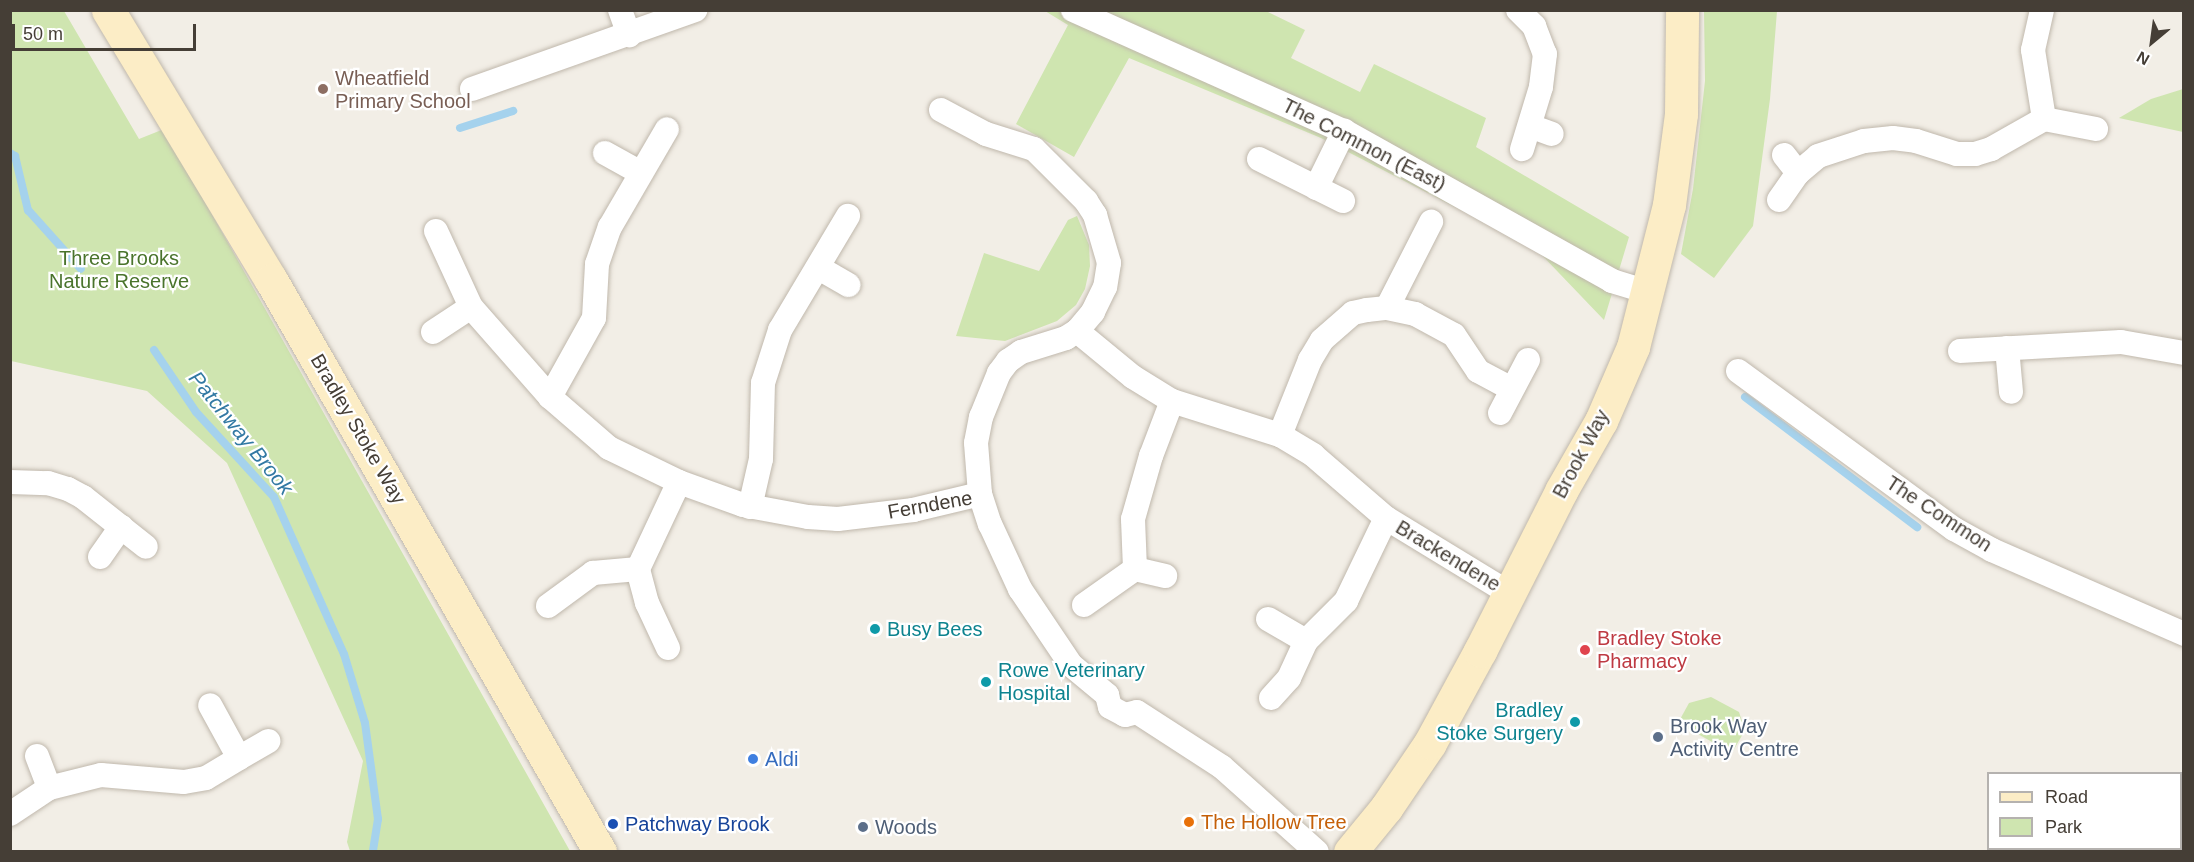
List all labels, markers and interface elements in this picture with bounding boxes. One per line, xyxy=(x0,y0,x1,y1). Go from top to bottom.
scale bar xyxy=(15,12,200,50)
north arrow xyxy=(2122,12,2182,72)
text: 50 m xyxy=(23,24,63,44)
text: N xyxy=(2134,48,2152,68)
place label: Wheatfield Primary School xyxy=(335,66,471,113)
marker: Wheatfield Primary School xyxy=(316,82,330,96)
street label: The Common (East) xyxy=(1278,93,1450,197)
park label: Three Brooks Nature Reserve xyxy=(49,247,189,294)
street label: Bradley Stoke Way xyxy=(305,350,411,508)
water label: Patchway Brook xyxy=(183,366,299,500)
street label: Brook Way xyxy=(1548,406,1614,502)
street label: The Common xyxy=(1882,471,1996,557)
street label: Ferndene xyxy=(886,486,974,524)
street label: Brackendene xyxy=(1391,515,1505,597)
place label: Busy Bees xyxy=(887,617,983,641)
marker: Busy Bees xyxy=(868,622,882,636)
place label: Bradley Stoke Pharmacy xyxy=(1597,626,1722,673)
marker: Bradley Stoke Pharmacy xyxy=(1578,643,1592,657)
place label: Rowe Veterinary Hospital xyxy=(998,658,1145,705)
marker: Rowe Veterinary Hospital xyxy=(979,675,993,689)
place label: Bradley Stoke Surgery xyxy=(1436,698,1563,745)
place label: Brook Way Activity Centre xyxy=(1670,714,1799,761)
marker: Bradley Stoke Surgery xyxy=(1568,715,1582,729)
marker: Brook Way Activity Centre xyxy=(1651,730,1665,744)
place label: Aldi xyxy=(765,747,798,771)
marker: Aldi xyxy=(746,752,760,766)
legend xyxy=(1987,772,2182,850)
text: Road xyxy=(2045,787,2088,807)
place label: The Hollow Tree xyxy=(1201,810,1347,834)
place label: Patchway Brook xyxy=(625,812,770,836)
place label: Woods xyxy=(875,815,937,839)
marker: The Hollow Tree xyxy=(1182,815,1196,829)
marker: Patchway Brook xyxy=(606,817,620,831)
text: Park xyxy=(2045,817,2082,837)
marker: Woods xyxy=(856,820,870,834)

